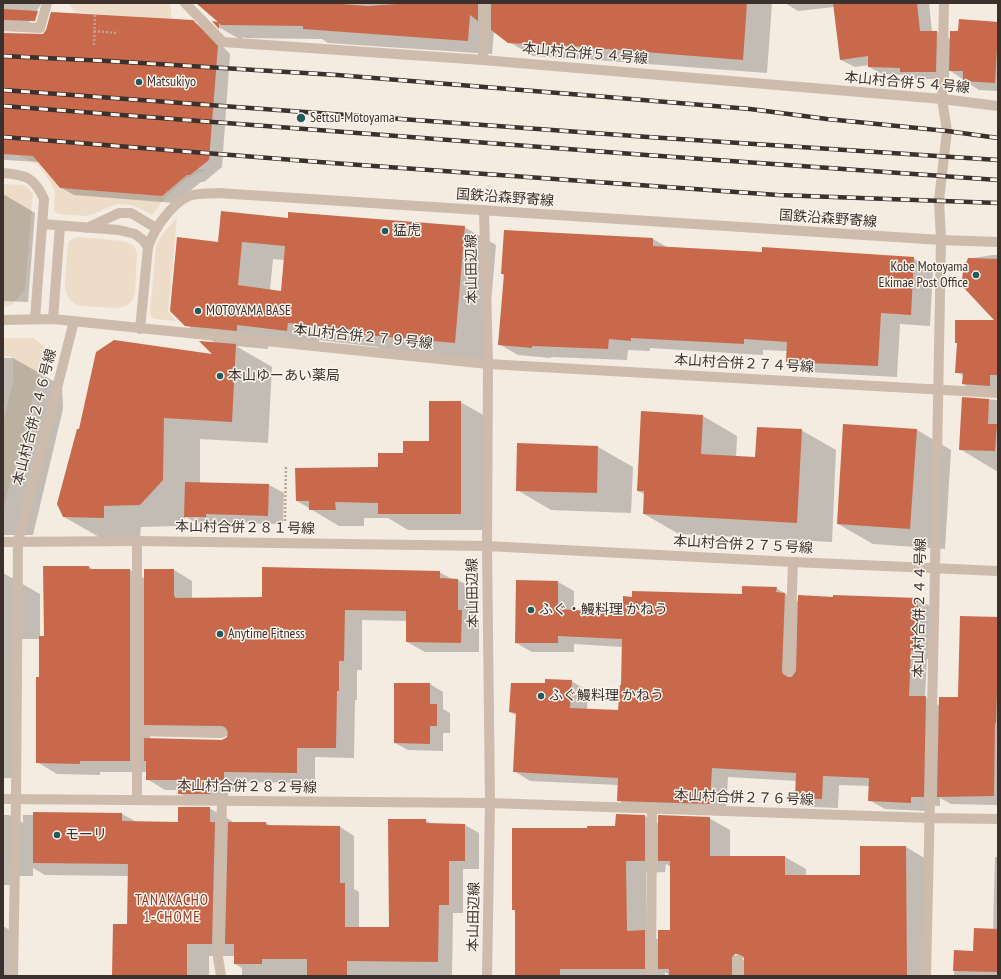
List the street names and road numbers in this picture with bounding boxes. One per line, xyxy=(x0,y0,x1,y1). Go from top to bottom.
street label: 本山村合併５４号線 xyxy=(522,40,648,68)
street label: 本山村合併５４号線 xyxy=(844,69,970,97)
street label: 国鉄沿森野寄線 xyxy=(456,186,554,210)
street label: 国鉄沿森野寄線 xyxy=(779,207,877,231)
street label: 本山田辺線 xyxy=(463,234,481,304)
street label: 本山村合併２７９号線 xyxy=(293,321,433,353)
street label: 本山村合併２４６号線 xyxy=(10,347,60,487)
street label: 本山村合併２７４号線 xyxy=(674,352,814,376)
street label: 本山村合併２８１号線 xyxy=(175,518,315,538)
street label: 本山村合併２７５号線 xyxy=(673,533,813,557)
street label: 本山村合併２４４号線 xyxy=(910,538,930,678)
street label: 本山田辺線 xyxy=(464,558,482,628)
street label: 本山村合併２８２号線 xyxy=(177,777,317,797)
street label: 本山村合併２７６号線 xyxy=(674,787,814,809)
street label: 本山田辺線 xyxy=(465,882,483,952)

